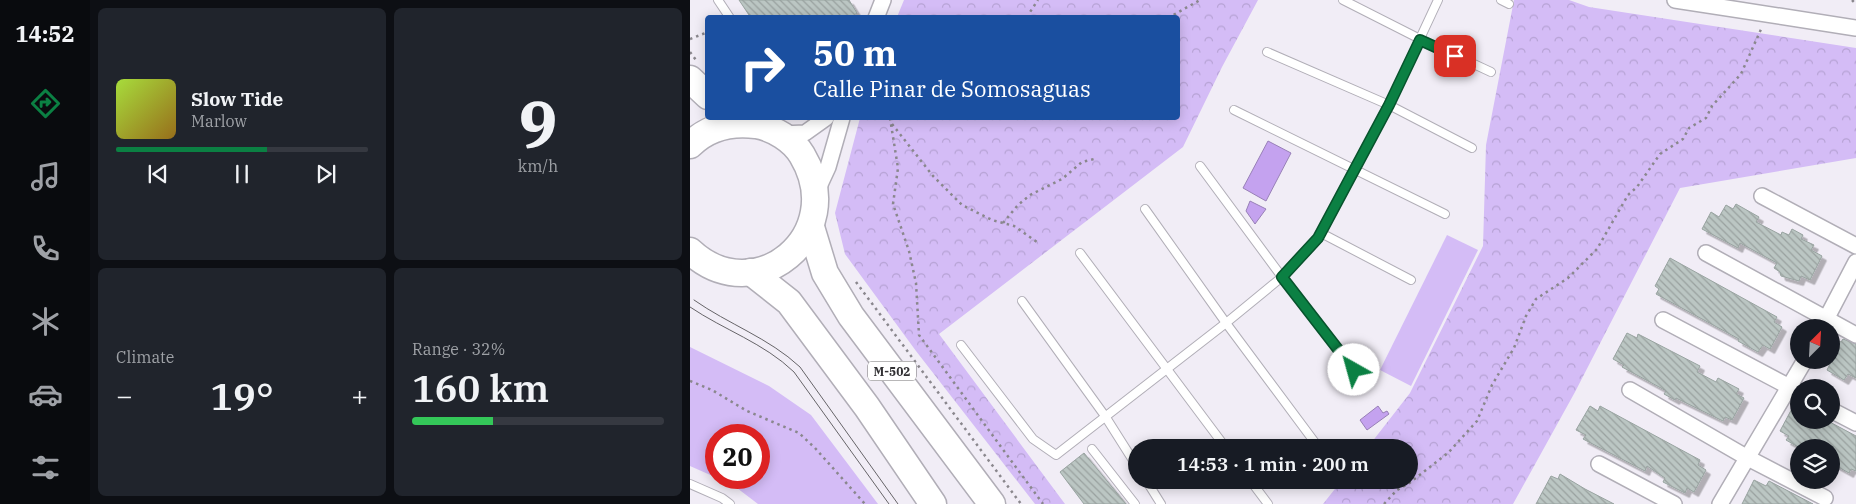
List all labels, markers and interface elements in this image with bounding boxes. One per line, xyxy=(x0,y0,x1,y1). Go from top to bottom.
text: 14:52 xyxy=(15,19,75,48)
text: 50 m xyxy=(813,30,897,76)
icon: right xyxy=(730,35,795,100)
pin xyxy=(1434,35,1476,77)
icon: arrive xyxy=(1441,42,1469,70)
text: Calle Pinar de Somosaguas xyxy=(813,74,1091,103)
text: 9 xyxy=(518,81,558,166)
icon: directions xyxy=(28,86,63,121)
text: Slow Tide xyxy=(191,87,283,111)
text: Marlow xyxy=(191,111,247,131)
text: km/h xyxy=(518,156,558,176)
icon: music xyxy=(28,159,63,194)
icon: previous xyxy=(144,160,172,188)
icon: pause xyxy=(228,160,256,188)
icon: next xyxy=(312,160,340,188)
icon: phone xyxy=(28,231,63,266)
icon: climate xyxy=(28,304,63,339)
north arrow xyxy=(1790,319,1840,369)
map controls xyxy=(1790,319,1840,489)
text: Range · 32% xyxy=(412,339,505,359)
position arrow xyxy=(1327,343,1379,395)
text: Climate xyxy=(116,347,174,367)
road number: M-502 xyxy=(868,362,916,381)
text: 160 km xyxy=(412,363,549,412)
text: 19° xyxy=(210,371,274,420)
icon: car xyxy=(28,377,63,412)
text: − xyxy=(116,377,133,414)
text: + xyxy=(351,377,368,414)
button: search xyxy=(1790,379,1840,429)
speed limit sign: 20 xyxy=(705,424,770,489)
button: layers xyxy=(1790,439,1840,489)
icon: filters xyxy=(28,450,63,485)
text: 14:53 · 1 min · 200 m xyxy=(1177,452,1369,476)

